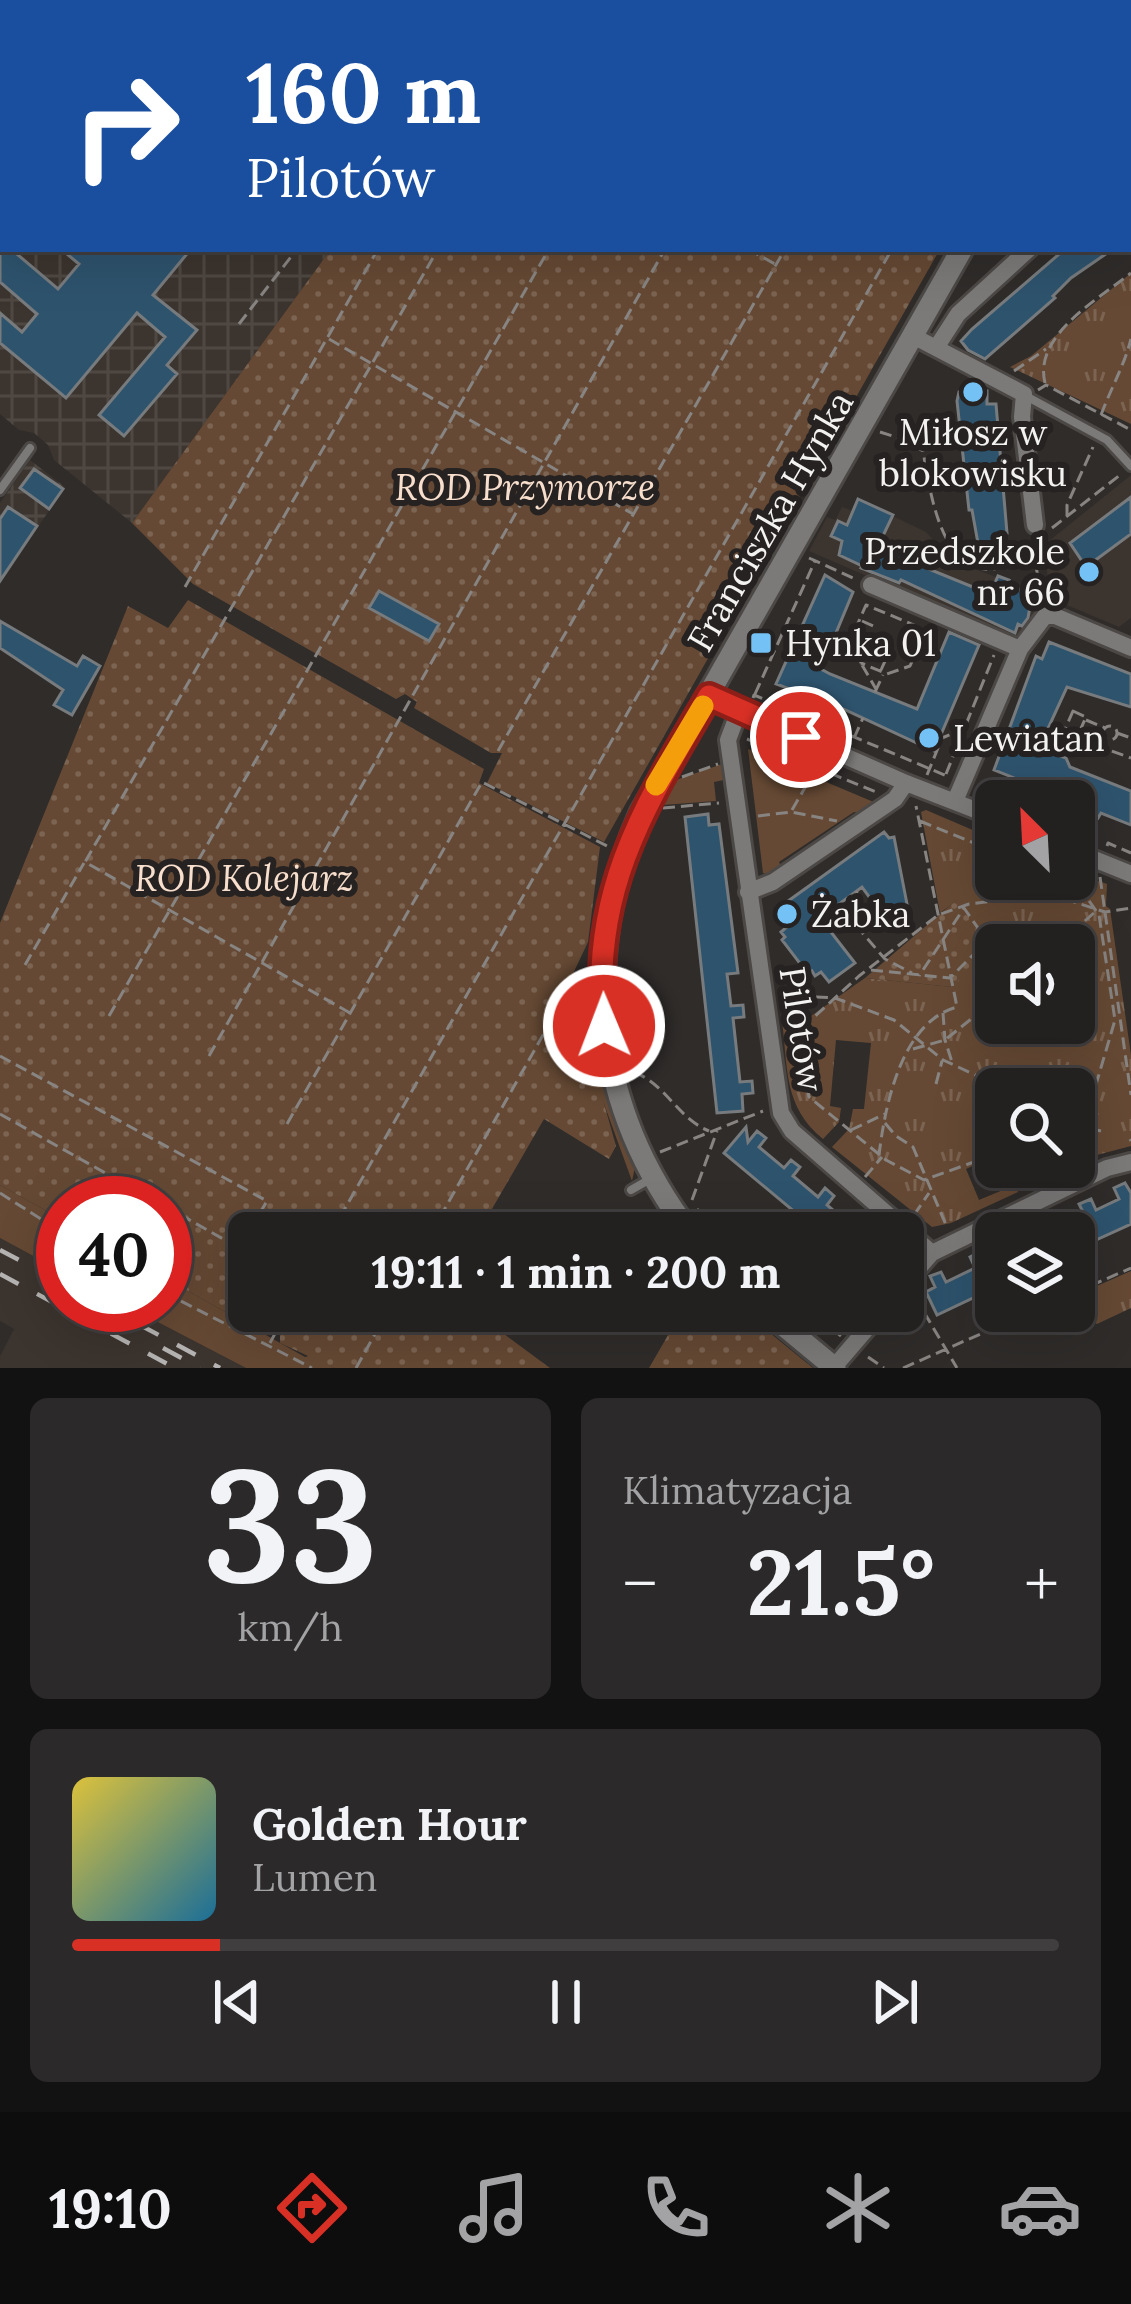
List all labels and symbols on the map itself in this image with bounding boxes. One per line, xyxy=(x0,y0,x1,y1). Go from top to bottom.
marker: Miłosz w blokowisku xyxy=(960,379,986,405)
street label: Franciszka Hynka xyxy=(677,383,863,659)
place label: Miłosz w blokowisku xyxy=(879,409,1067,496)
park label: ROD Przymorze xyxy=(395,464,655,510)
place label: Przedszkole nr 66 xyxy=(864,528,1065,615)
marker: Przedszkole nr 66 xyxy=(1076,559,1102,585)
place label: Hynka 01 xyxy=(785,620,936,666)
marker: Hynka 01 xyxy=(748,630,774,656)
pin xyxy=(750,686,852,788)
place label: Lewiatan xyxy=(953,715,1105,761)
marker: Lewiatan xyxy=(916,725,942,751)
north arrow xyxy=(975,780,1095,900)
park label: ROD Kolejarz xyxy=(135,855,354,901)
place label: Żabka xyxy=(811,891,910,937)
marker: Żabka xyxy=(774,901,800,927)
position arrow xyxy=(541,963,667,1089)
street label: Pilotów xyxy=(769,963,835,1095)
speed limit sign: 40 xyxy=(36,1176,192,1332)

